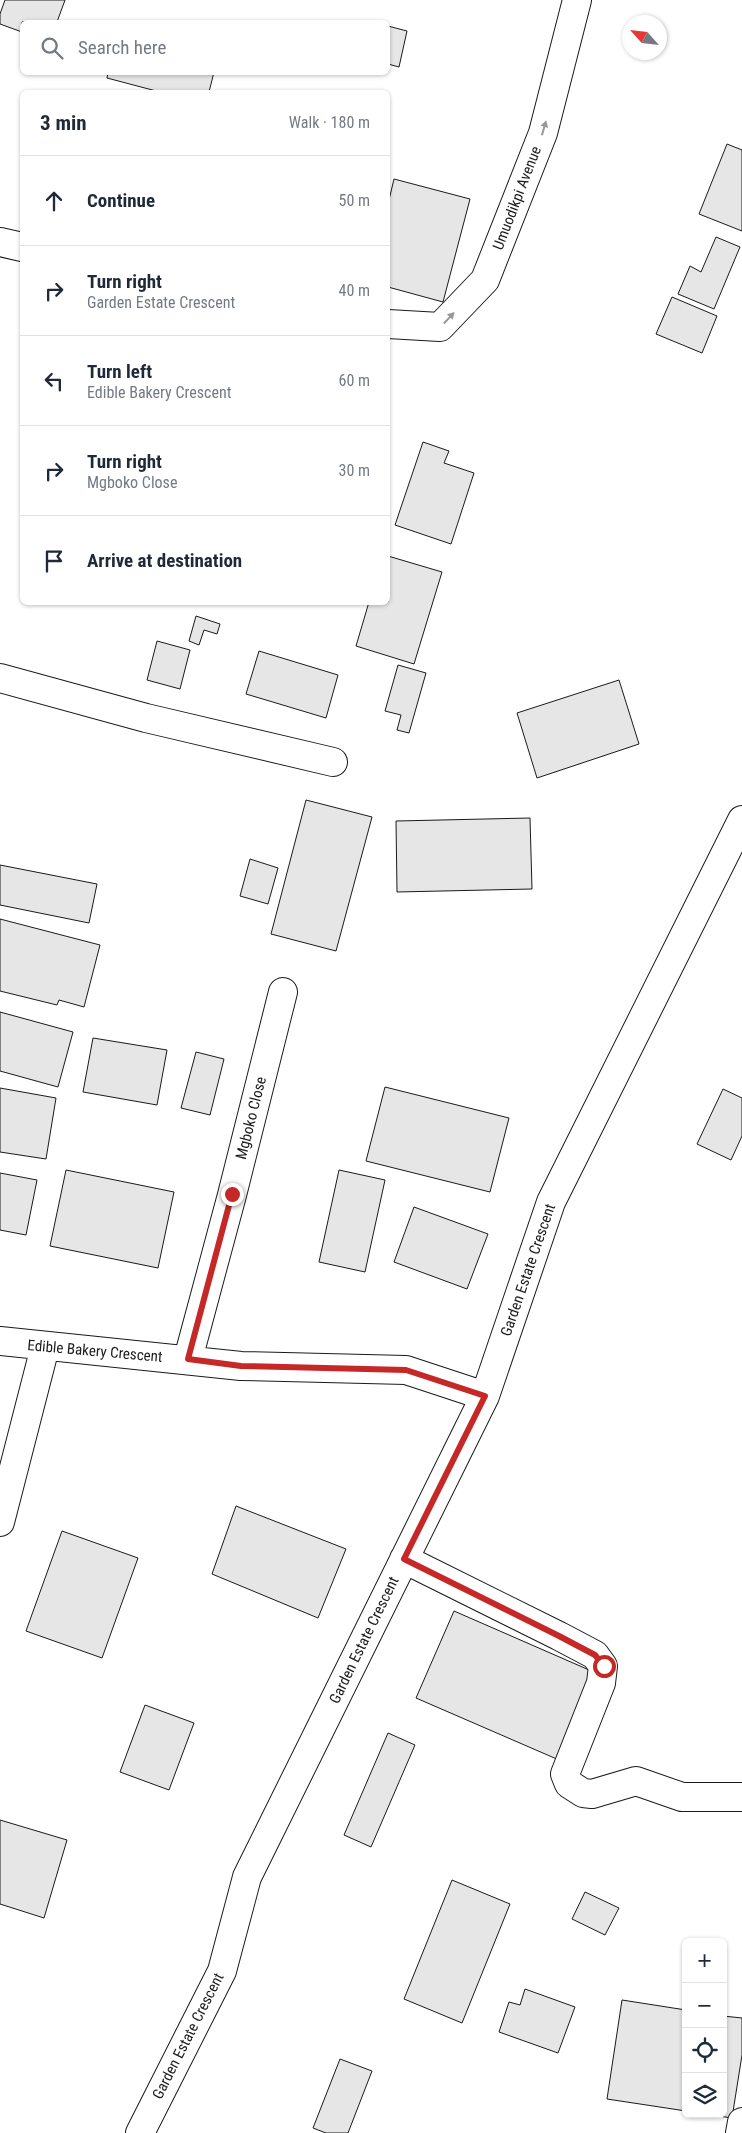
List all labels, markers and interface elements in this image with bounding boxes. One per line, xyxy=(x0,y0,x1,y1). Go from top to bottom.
north arrow xyxy=(622,15,667,60)
search box xyxy=(20,20,390,75)
icon: search xyxy=(38,34,66,62)
text: Search here xyxy=(78,36,166,59)
text: 3 min xyxy=(40,111,87,135)
text: Walk · 180 m xyxy=(289,113,370,132)
one-way arrow xyxy=(540,120,548,135)
street label: Umuodikpi Avenue xyxy=(489,144,545,252)
icon: ahead xyxy=(40,187,68,215)
text: Continue xyxy=(87,189,155,212)
text: 50 m xyxy=(338,191,370,210)
text: Turn right xyxy=(87,270,162,293)
icon: right xyxy=(40,277,68,305)
text: 40 m xyxy=(338,281,370,300)
text: Garden Estate Crescent xyxy=(87,293,235,312)
one-way arrow xyxy=(443,312,455,324)
text: Turn left xyxy=(87,360,152,383)
icon: left xyxy=(40,367,68,395)
text: 60 m xyxy=(338,371,370,390)
text: Edible Bakery Crescent xyxy=(87,383,231,402)
text: Turn right xyxy=(87,450,162,473)
icon: right xyxy=(40,457,68,485)
text: 30 m xyxy=(338,461,370,480)
text: Mgboko Close xyxy=(87,473,177,492)
icon: arrive xyxy=(40,547,68,575)
text: Arrive at destination xyxy=(87,549,242,572)
street label: Mgboko Close xyxy=(232,1075,270,1161)
route end xyxy=(221,1183,244,1206)
street label: Garden Estate Crescent xyxy=(497,1201,559,1339)
street label: Edible Bakery Crescent xyxy=(27,1336,163,1366)
street label: Garden Estate Crescent xyxy=(325,1574,403,1706)
route start xyxy=(593,1655,616,1678)
map controls xyxy=(682,1938,727,2118)
button: + xyxy=(682,1938,727,1983)
street label: Garden Estate Crescent xyxy=(148,1970,228,2102)
button: − xyxy=(682,1983,727,2028)
button: locate xyxy=(682,2028,727,2073)
button: layers xyxy=(682,2073,727,2118)

